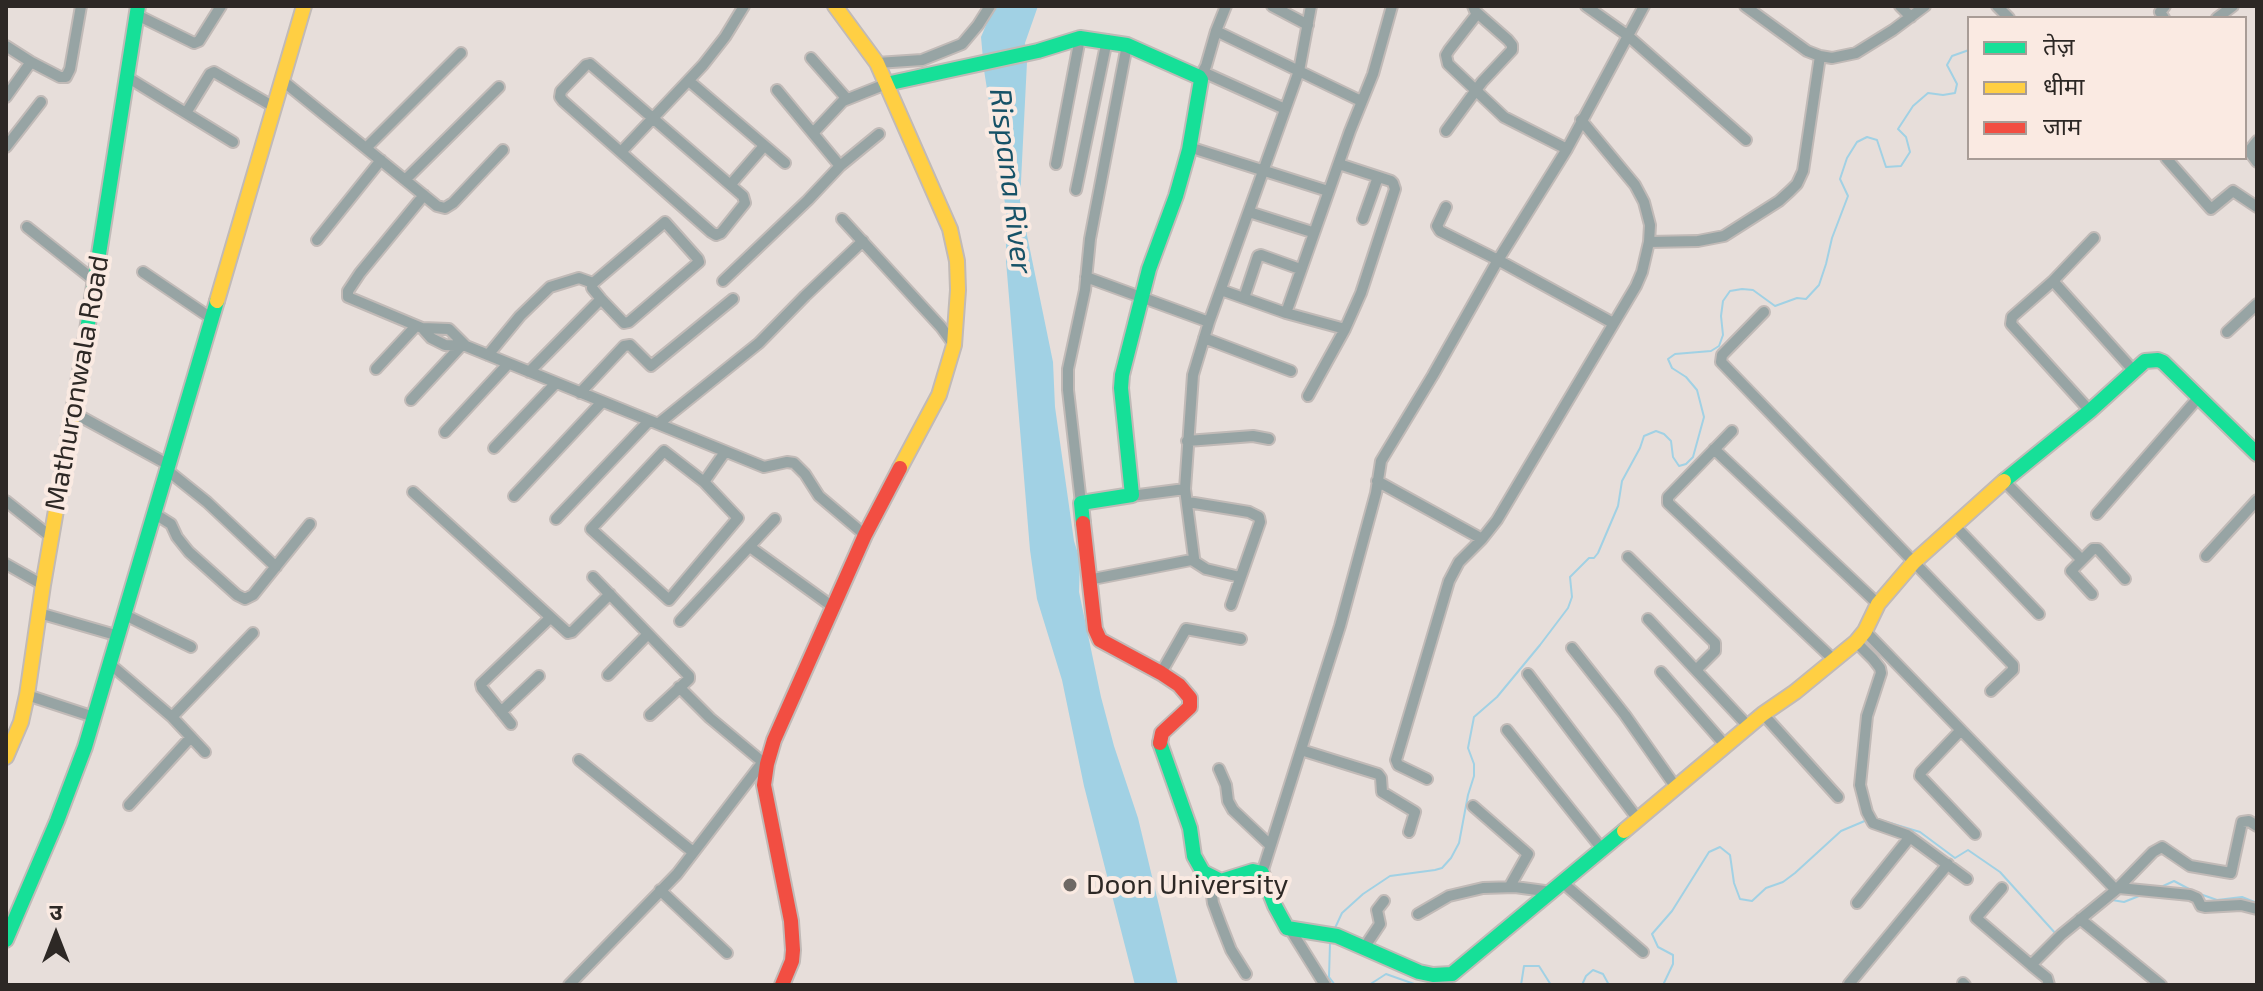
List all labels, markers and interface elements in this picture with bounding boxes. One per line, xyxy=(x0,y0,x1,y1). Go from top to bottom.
legend xyxy=(1967,16,2247,160)
text: तेज़ xyxy=(2043,31,2075,60)
text: धीमा xyxy=(2043,71,2085,100)
water label: Rispana River xyxy=(982,86,1040,276)
text: जाम xyxy=(2043,111,2081,140)
street label: Mathuronwala Road xyxy=(38,253,116,513)
place label: Doon University xyxy=(1086,868,1288,902)
marker: Doon University xyxy=(1061,876,1079,894)
north arrow xyxy=(16,895,96,975)
text: उ xyxy=(50,898,62,924)

